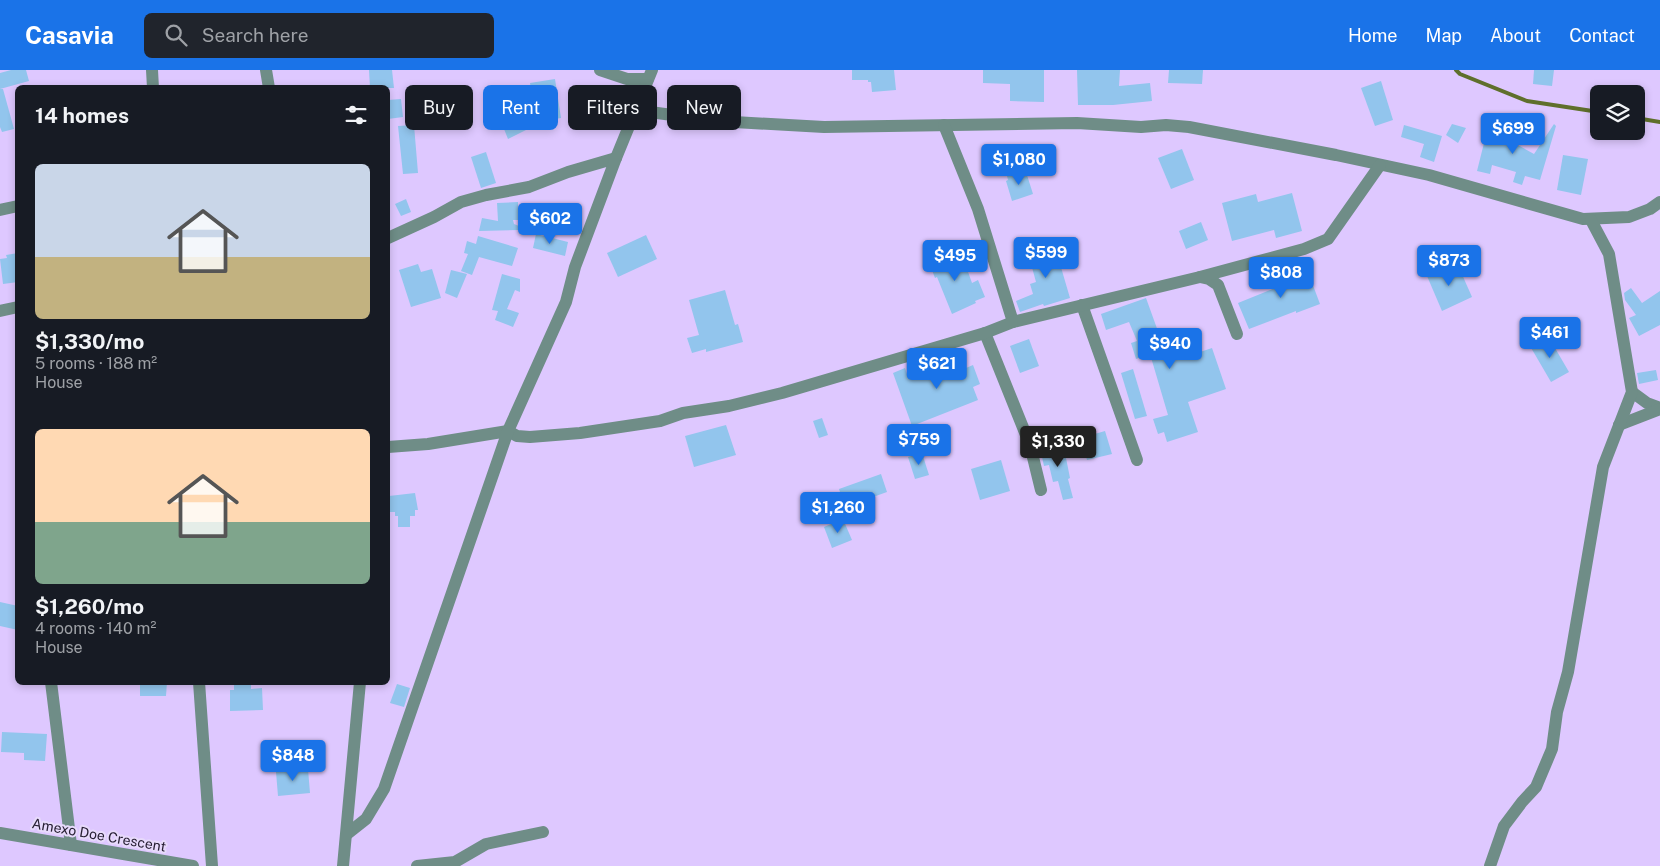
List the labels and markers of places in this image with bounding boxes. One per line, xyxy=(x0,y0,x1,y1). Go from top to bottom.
pin: $699 xyxy=(1483,112,1543,155)
pin: $1,080 xyxy=(978,144,1060,186)
pin: $602 xyxy=(520,202,580,245)
pin: $599 xyxy=(1016,236,1076,279)
pin: $495 xyxy=(925,240,985,282)
pin: $873 xyxy=(1419,244,1479,287)
pin: $808 xyxy=(1251,256,1311,299)
pin: $461 xyxy=(1520,316,1580,359)
pin: $940 xyxy=(1140,328,1200,370)
pin: $621 xyxy=(907,348,967,390)
pin: $759 xyxy=(889,424,949,466)
pin: $1,330 xyxy=(1017,426,1099,468)
pin: $1,260 xyxy=(797,492,879,534)
pin: $848 xyxy=(263,740,323,782)

